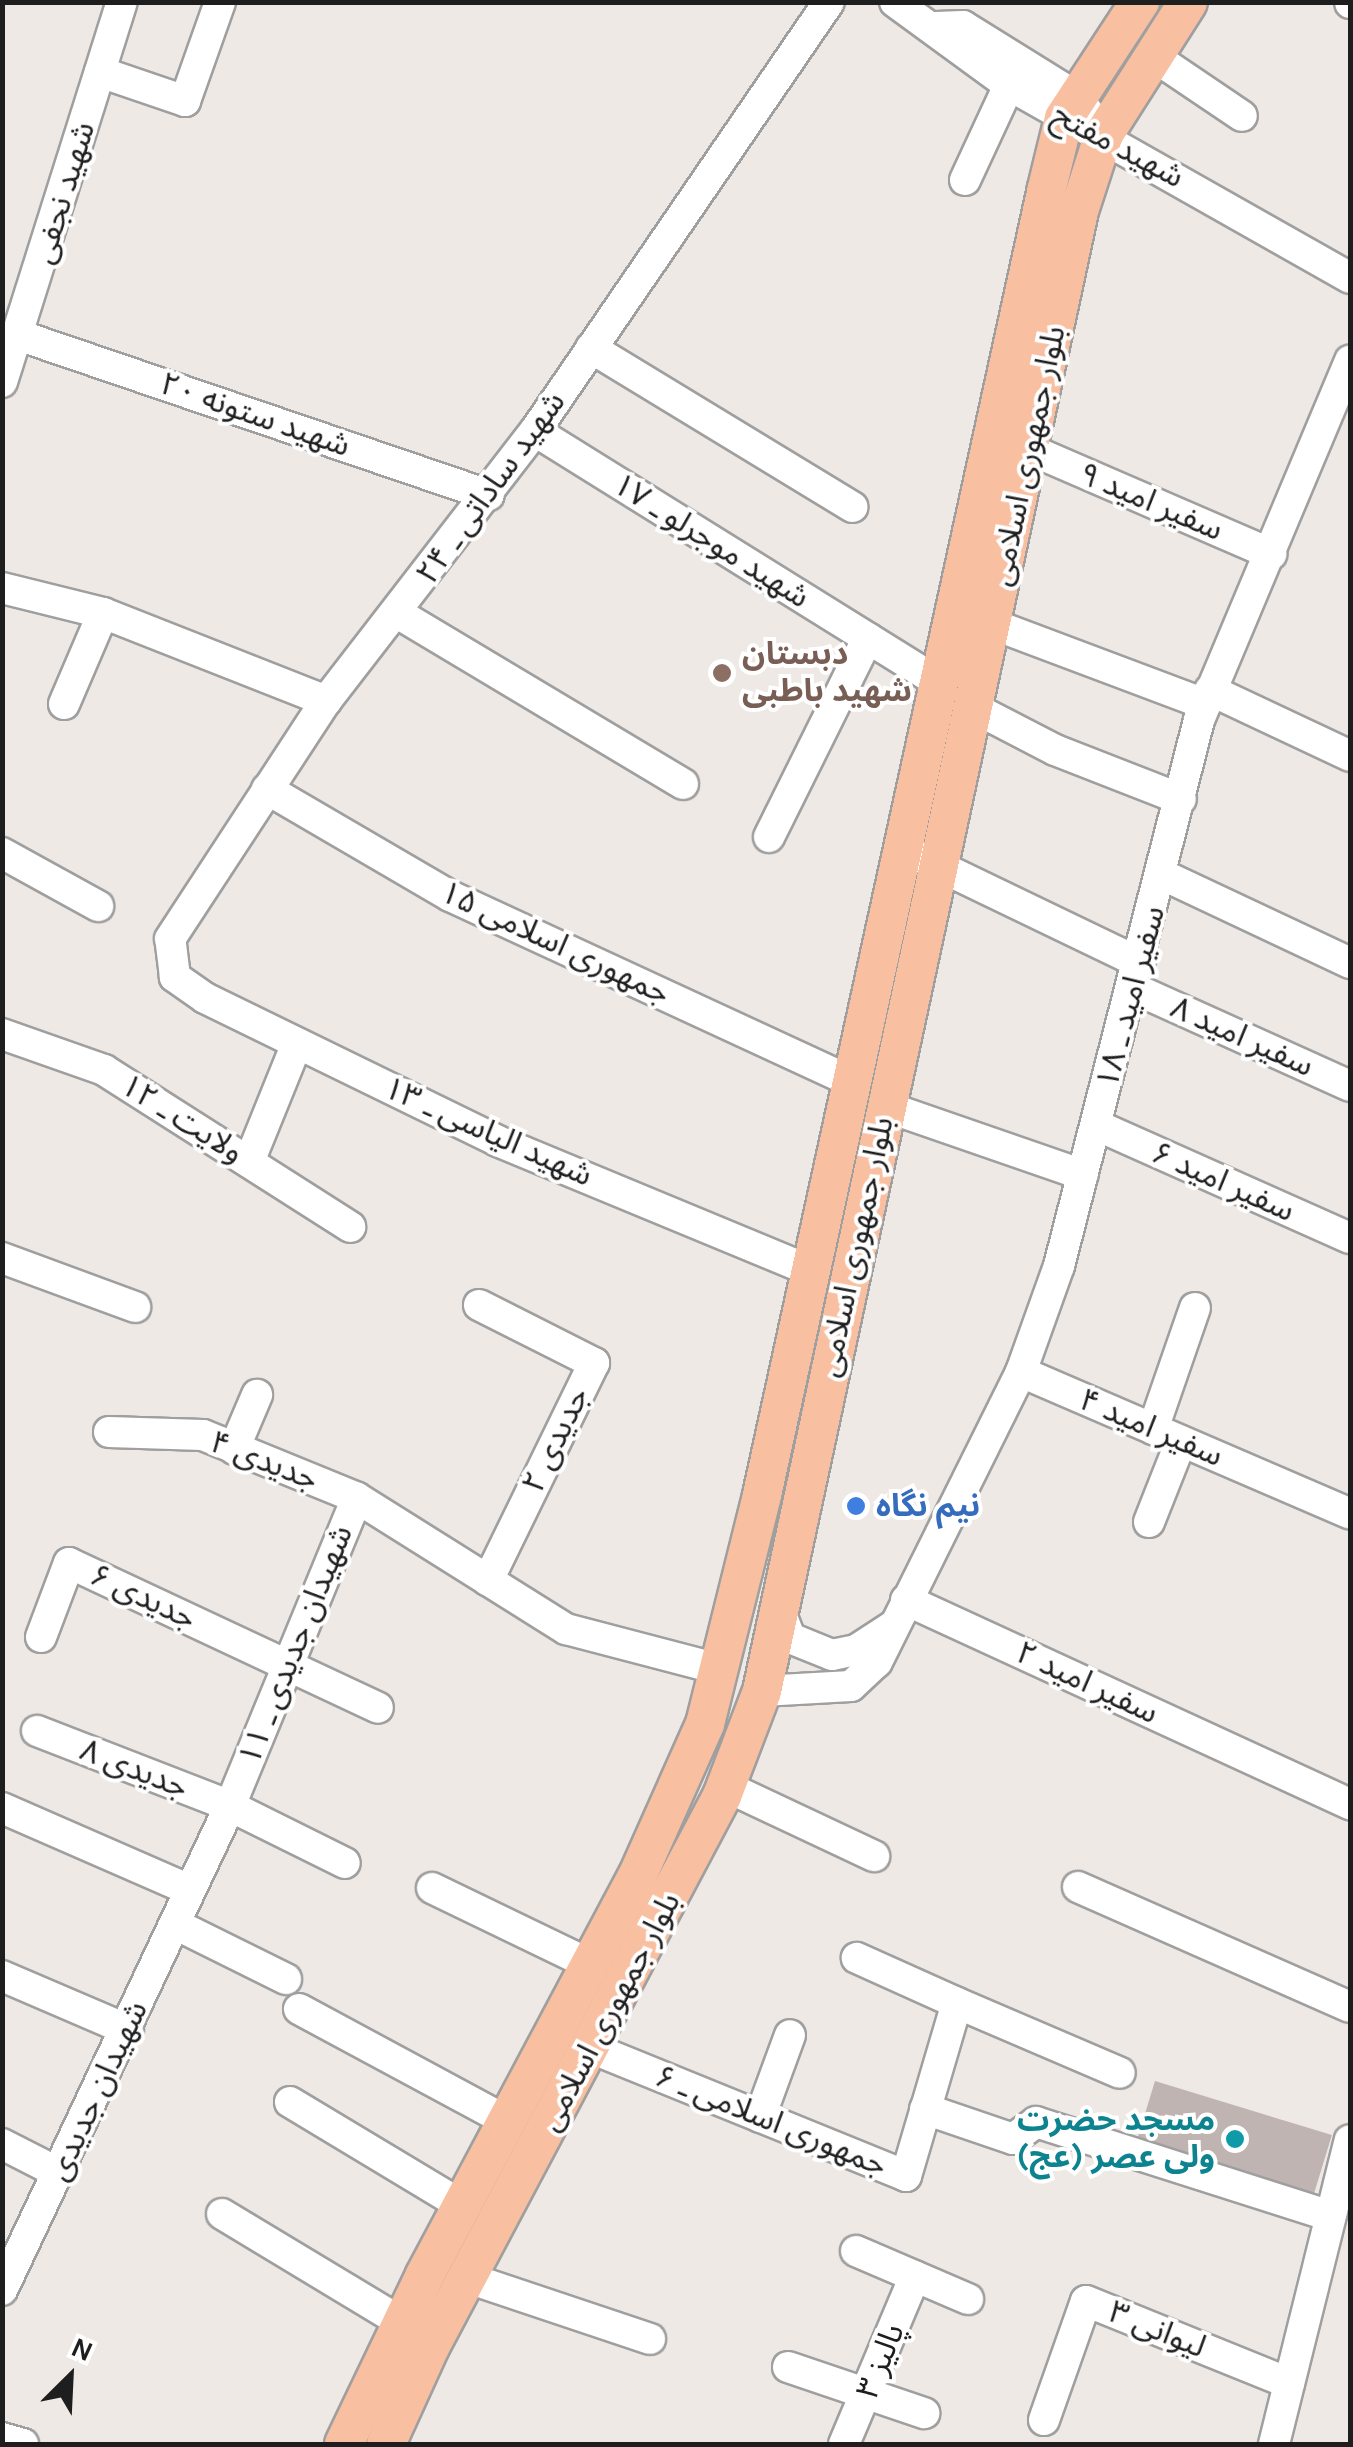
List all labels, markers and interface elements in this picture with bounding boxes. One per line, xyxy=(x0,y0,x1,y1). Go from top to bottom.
street label: شهید مفتح xyxy=(1046,95,1190,197)
street label: شهید نجفی xyxy=(24,117,104,269)
street label: بلوار جمهوری اسلامی xyxy=(982,322,1074,590)
street label: شهید ستونه ۲۰ xyxy=(155,365,355,465)
street label: شهید ساداتی ـ ۲۴ xyxy=(408,384,574,592)
street label: سفیر امید ۹ xyxy=(1073,455,1229,549)
street label: شهید موجرلو ـ ۱۷ xyxy=(606,465,816,617)
place label: دبستان شهید باطبی xyxy=(742,636,912,711)
marker: دبستان شهید باطبی xyxy=(711,662,733,684)
street label: جمهوری اسلامی ۱۵ xyxy=(434,873,676,1013)
street label: سفیر امید ـ ۱۸ xyxy=(1088,902,1174,1092)
street label: سفیر امید ۸ xyxy=(1165,988,1319,1086)
street label: ولایت ـ ۱۲ xyxy=(113,1066,251,1172)
street label: شهید الیاسی ـ ۱۳ xyxy=(378,1069,598,1195)
street label: بلوار جمهوری اسلامی xyxy=(810,1113,902,1381)
street label: سفیر امید ۶ xyxy=(1146,1133,1300,1231)
street label: جدیدی ۲ xyxy=(514,1381,598,1499)
street label: سفیر امید ۴ xyxy=(1073,1381,1229,1475)
street label: جدیدی ۴ xyxy=(205,1423,323,1499)
place label: نیم نگاه xyxy=(876,1487,980,1525)
marker: نیم نگاه xyxy=(845,1495,867,1517)
street label: شهیدان جدیدی ـ ۱۱ xyxy=(231,1520,361,1770)
street label: جدیدی ۶ xyxy=(84,1556,202,1638)
street label: سفیر امید ۲ xyxy=(1010,1633,1164,1733)
street label: جدیدی ۸ xyxy=(75,1731,193,1807)
street label: بلوار جمهوری اسلامی xyxy=(531,1886,689,2138)
street label: شهیدان جدیدی xyxy=(40,1995,156,2187)
street label: جمهوری اسلامی ـ ۶ xyxy=(649,2057,893,2185)
place label: مسجد حضرت ولی عصر (عج) xyxy=(1016,2102,1215,2177)
marker: مسجد حضرت ولی عصر (عج) xyxy=(1224,2128,1246,2150)
street label: لیوانی ۳ xyxy=(1103,2293,1211,2367)
street label: پالیز ۳ xyxy=(849,2318,913,2404)
north arrow xyxy=(20,2327,120,2427)
text: N xyxy=(67,2330,98,2368)

